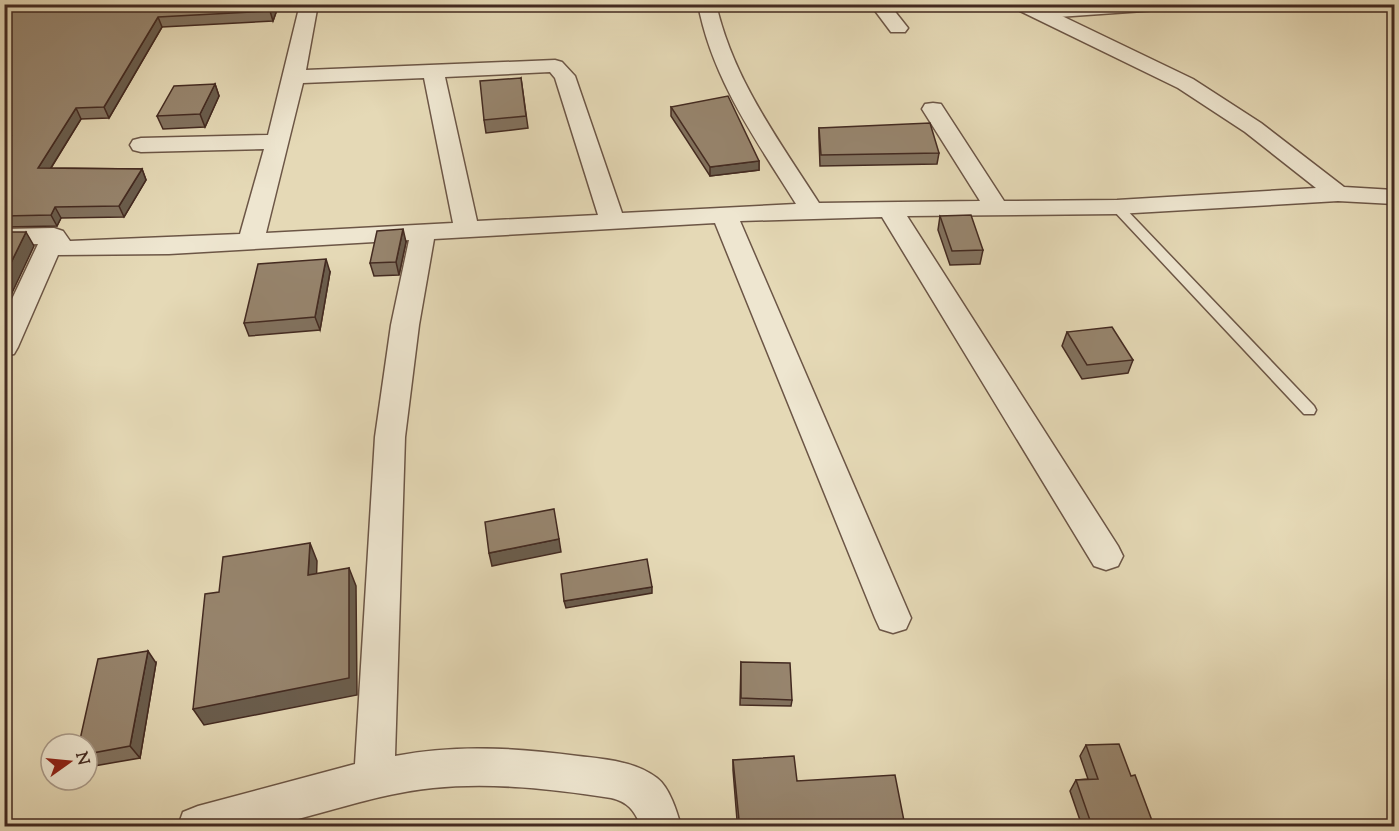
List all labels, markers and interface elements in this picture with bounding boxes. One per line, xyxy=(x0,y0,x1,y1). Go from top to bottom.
north arrow xyxy=(39,732,99,792)
text: N xyxy=(68,750,94,768)

